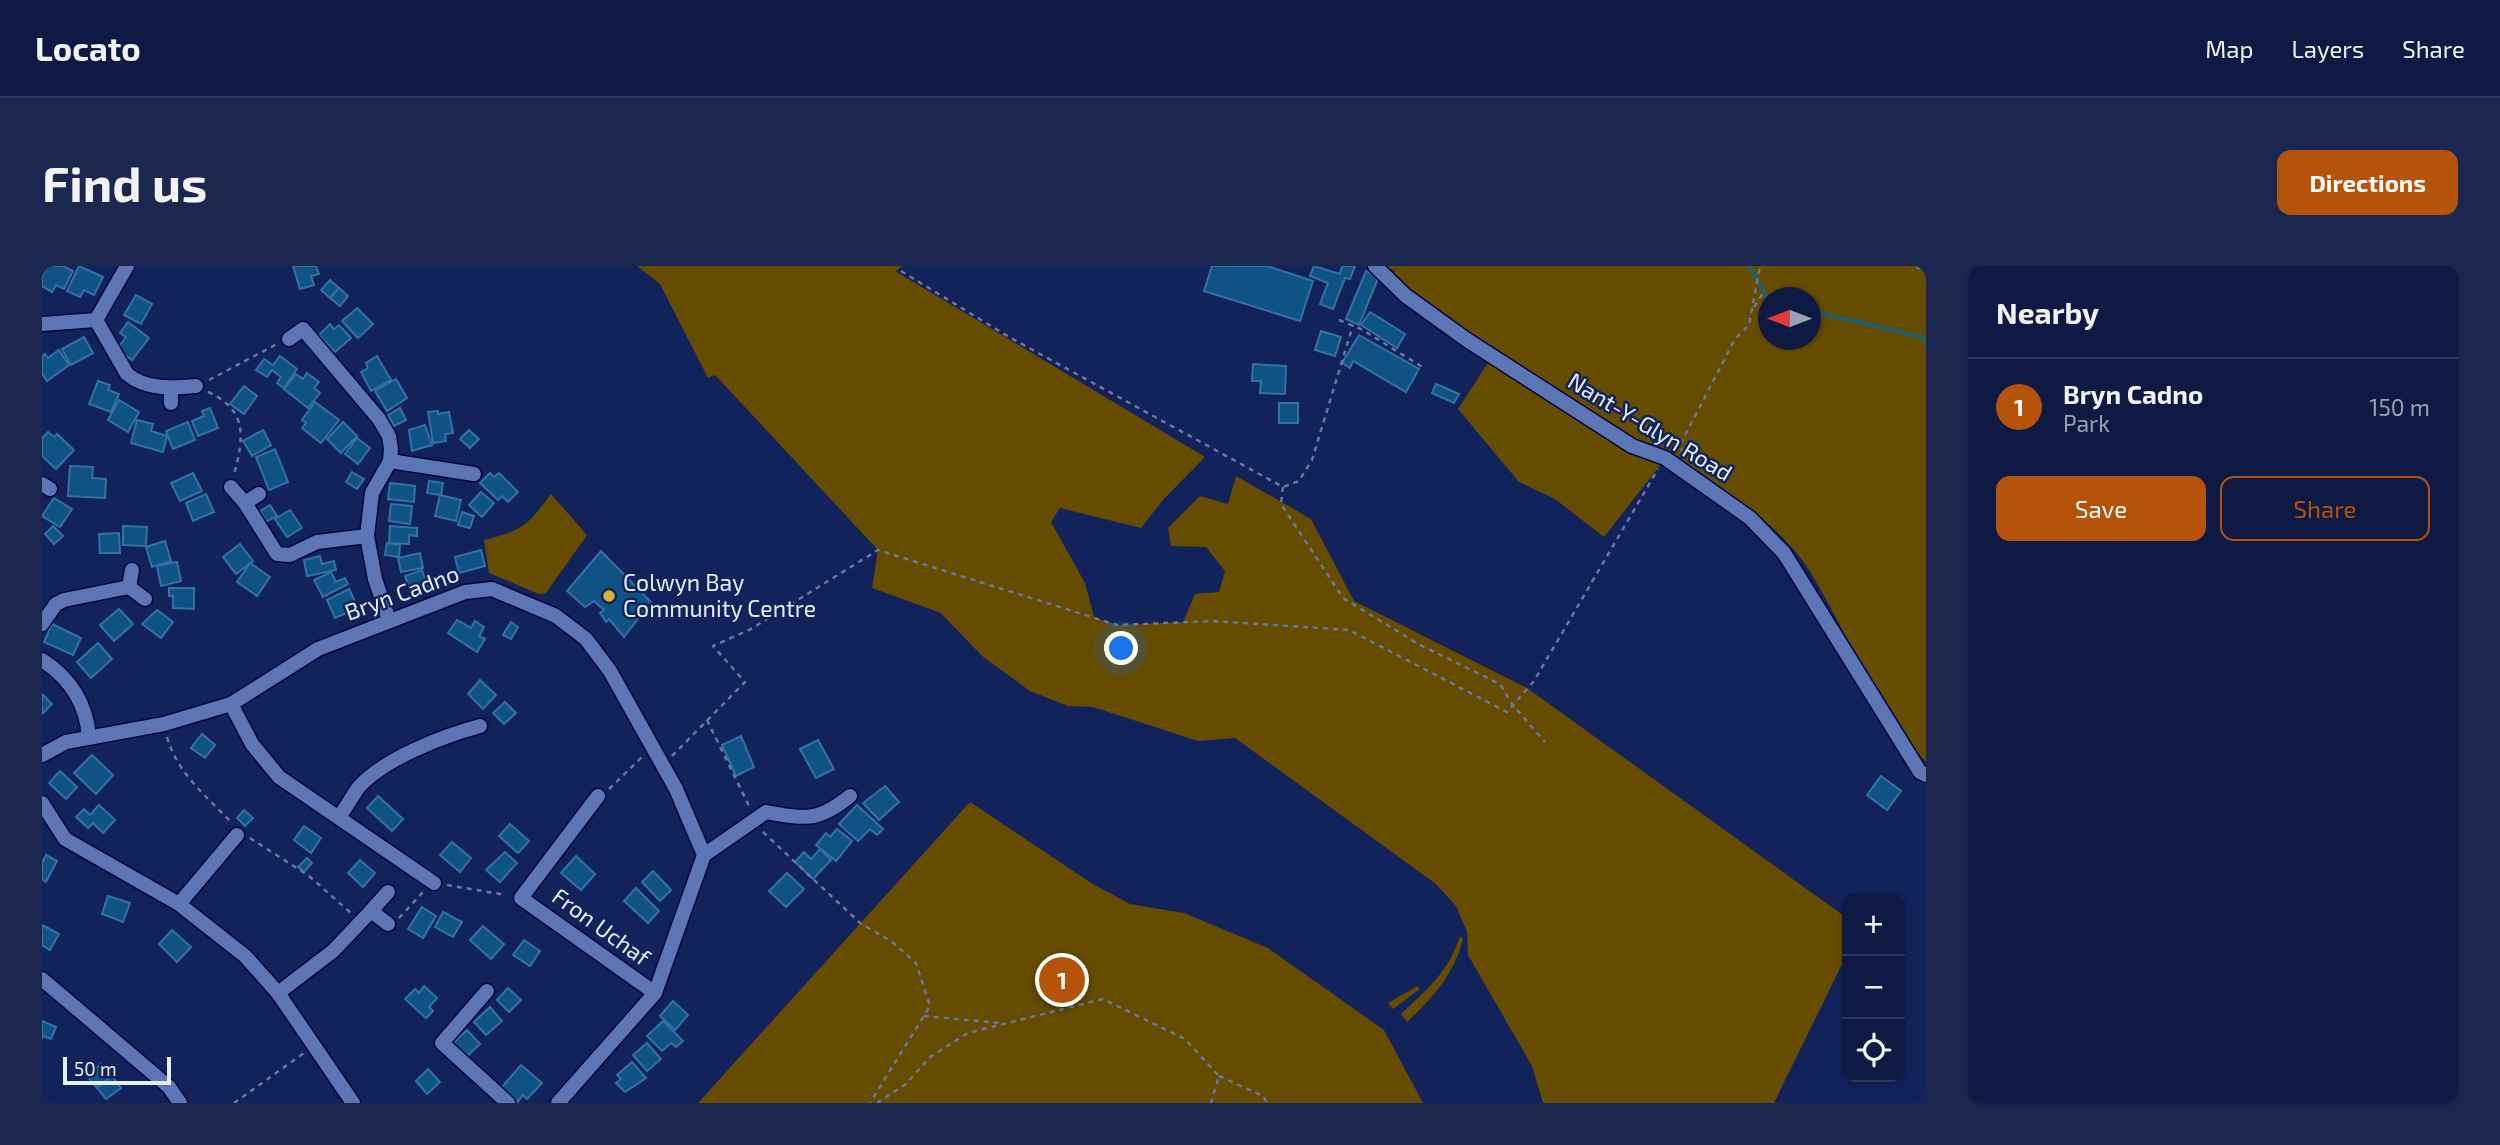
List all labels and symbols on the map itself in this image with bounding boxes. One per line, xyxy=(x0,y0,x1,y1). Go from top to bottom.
north arrow xyxy=(1758,287,1821,350)
street label: Nant-Y-Glyn Road xyxy=(1563,366,1738,486)
street label: Bryn Cadno xyxy=(341,558,463,626)
place label: Colwyn Bay Community Centre xyxy=(623,568,816,622)
marker: Colwyn Bay Community Centre xyxy=(601,588,617,604)
your location xyxy=(1104,631,1138,665)
street label: Fron Uchaf xyxy=(547,881,657,972)
pin: 1 xyxy=(1039,954,1085,1006)
scale bar xyxy=(63,1054,172,1086)

